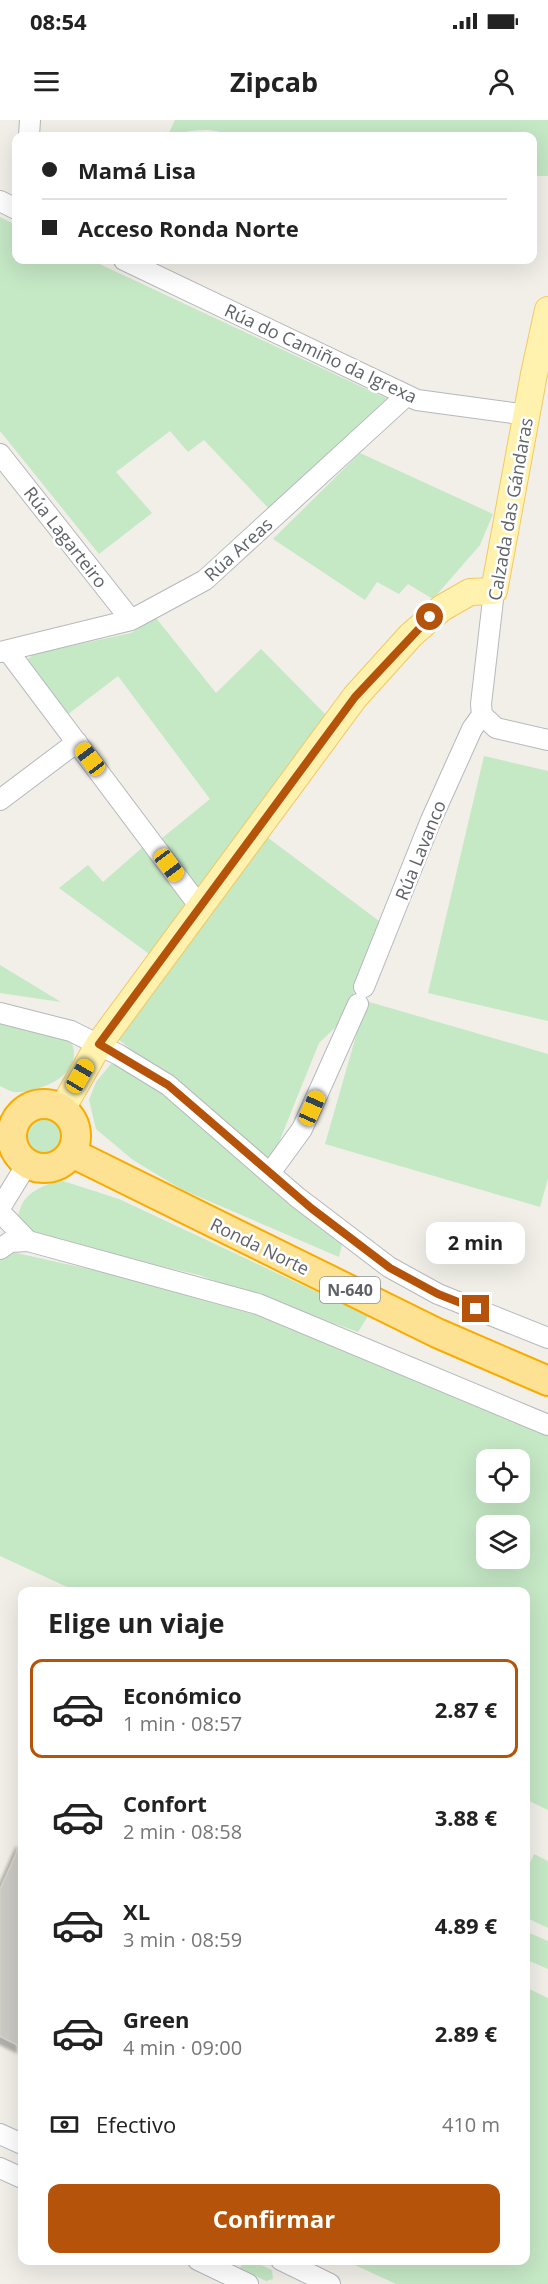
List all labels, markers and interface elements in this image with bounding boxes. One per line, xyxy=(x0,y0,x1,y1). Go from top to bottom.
text: 08:54 xyxy=(30,6,87,36)
text: Zipcab xyxy=(230,63,318,100)
icon: menu xyxy=(30,65,63,98)
icon: person xyxy=(485,65,518,98)
text: Mamá Lisa xyxy=(78,155,196,185)
text: Acceso Ronda Norte xyxy=(78,213,299,243)
street label: Rúa do Camiño da Igrexa xyxy=(221,298,421,408)
street label: Calzada das Gándaras xyxy=(482,416,538,602)
street label: Rúa Lagarteiro xyxy=(19,481,113,593)
street label: Rúa Areas xyxy=(199,512,277,586)
route start xyxy=(416,603,443,630)
car xyxy=(72,739,108,779)
street label: Rúa Lavanco xyxy=(389,796,451,904)
car xyxy=(151,845,187,885)
car xyxy=(63,1056,97,1096)
car xyxy=(296,1088,328,1128)
street label: Ronda Norte xyxy=(207,1212,313,1280)
callout: 2 min xyxy=(426,1222,526,1264)
text: 2 min xyxy=(448,1229,503,1256)
road number: N-640 xyxy=(320,1277,380,1303)
route end xyxy=(462,1295,489,1322)
map controls xyxy=(476,1449,530,1569)
button: locate xyxy=(476,1449,530,1503)
button: layers xyxy=(476,1515,530,1569)
text: Elige un viaje xyxy=(48,1604,224,1641)
text: Económico xyxy=(123,1680,242,1710)
icon: car xyxy=(51,1682,105,1736)
text: 2.87 € xyxy=(435,1694,497,1724)
text: 1 min · 08:57 xyxy=(123,1710,242,1737)
text: Confort xyxy=(123,1788,207,1818)
icon: car xyxy=(51,1790,105,1844)
text: 3.88 € xyxy=(435,1802,497,1832)
text: 2 min · 08:58 xyxy=(123,1818,242,1845)
text: XL xyxy=(123,1896,150,1926)
icon: car xyxy=(51,1898,105,1952)
text: 4.89 € xyxy=(435,1910,497,1940)
text: 3 min · 08:59 xyxy=(123,1926,242,1953)
text: Green xyxy=(123,2004,189,2034)
icon: car xyxy=(51,2006,105,2060)
text: 2.89 € xyxy=(435,2018,497,2048)
text: 4 min · 09:00 xyxy=(123,2034,242,2061)
icon: cash xyxy=(48,2108,81,2141)
text: Efectivo xyxy=(96,2109,176,2139)
text: 410 m xyxy=(442,2111,500,2138)
button: Confirmar xyxy=(48,2184,500,2253)

